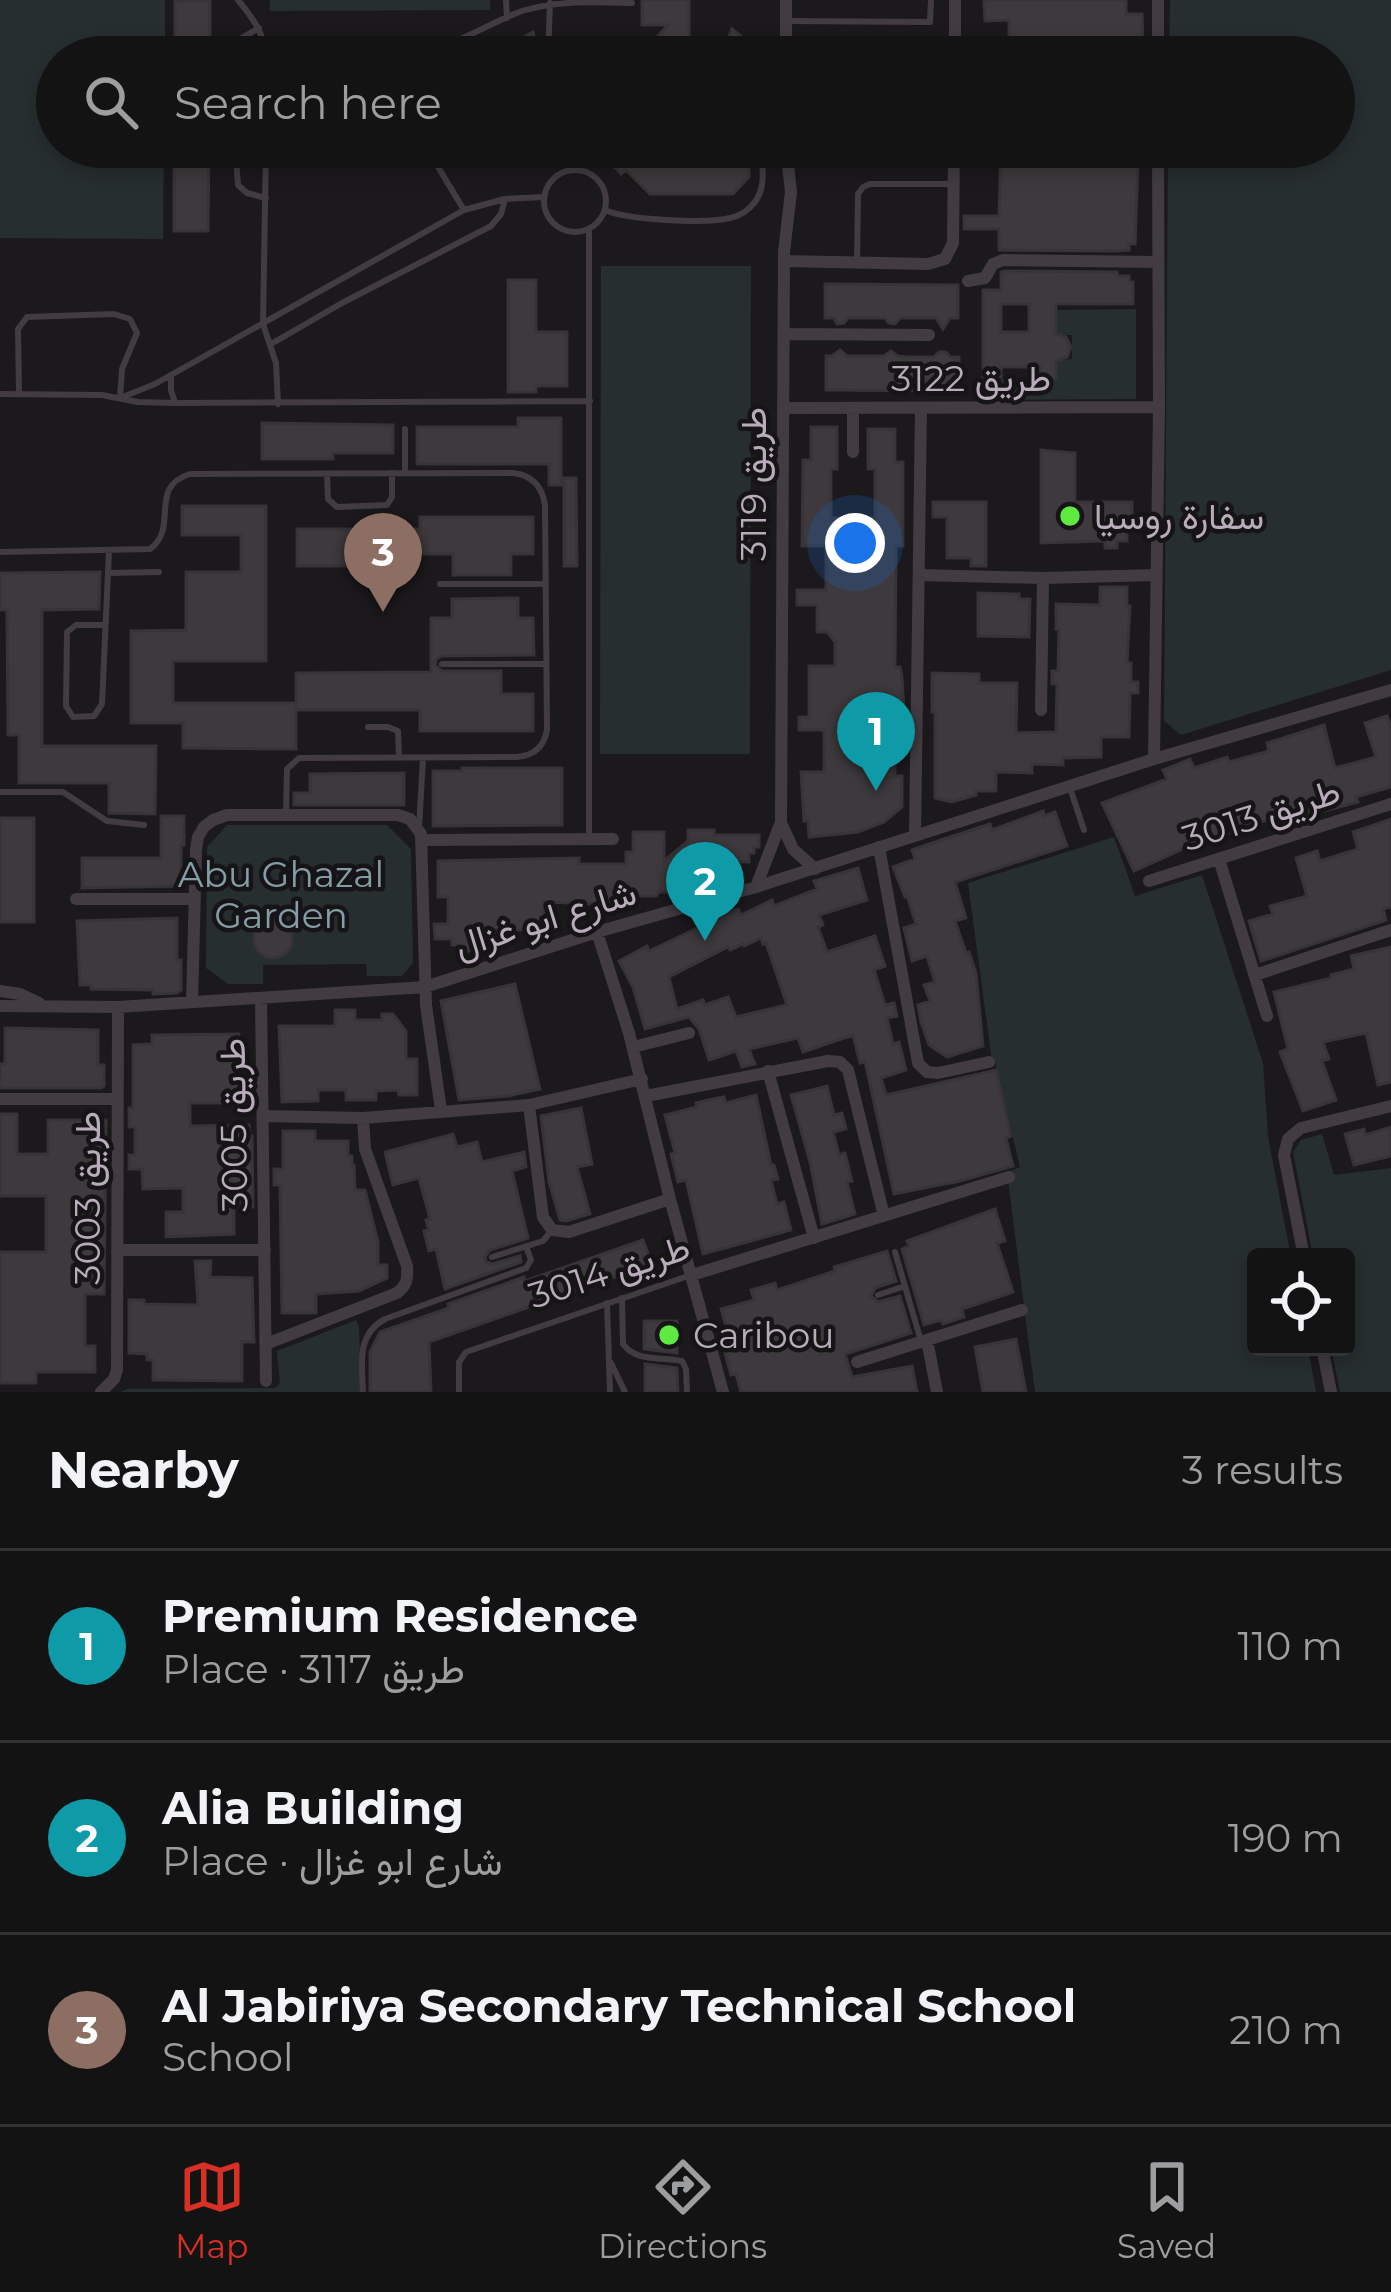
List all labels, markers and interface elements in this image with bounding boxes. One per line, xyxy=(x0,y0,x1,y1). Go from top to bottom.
search box xyxy=(36,36,1355,168)
icon: search xyxy=(78,69,144,135)
text: Search here xyxy=(174,75,442,130)
street label: طريق 3122 xyxy=(891,356,1051,401)
street label: طريق 3119 xyxy=(731,407,776,561)
place label: سفارة روسيا xyxy=(1094,494,1264,539)
marker: سفارة روسيا xyxy=(1057,503,1083,529)
pin: 3 xyxy=(344,513,422,612)
your location xyxy=(825,513,885,573)
pin: 1 xyxy=(837,692,915,791)
street label: طريق 3013 xyxy=(1177,768,1346,861)
pin: 2 xyxy=(666,842,744,941)
park label: Abu Ghazal Garden xyxy=(178,852,384,937)
street label: شارع ابو غزال xyxy=(449,870,642,969)
street label: طريق 3005 xyxy=(209,1038,258,1212)
street label: طريق 3003 xyxy=(65,1111,110,1285)
street label: طريق 3014 xyxy=(523,1224,695,1319)
map controls xyxy=(1247,1248,1355,1356)
button: locate xyxy=(1247,1248,1355,1356)
place label: Caribou xyxy=(693,1313,835,1357)
marker: Caribou xyxy=(656,1322,682,1348)
text: Nearby xyxy=(48,1439,239,1501)
text: 3 results xyxy=(1182,1446,1343,1494)
text: Premium Residence xyxy=(162,1588,638,1643)
text: 1 xyxy=(79,1622,95,1670)
text: 110 m xyxy=(1237,1622,1343,1670)
text: Place · طريق 3117 xyxy=(162,1645,465,1693)
text: Alia Building xyxy=(162,1780,464,1835)
text: 2 xyxy=(75,1814,99,1862)
text: 190 m xyxy=(1228,1814,1343,1862)
text: Place · شارع ابو غزال xyxy=(162,1837,502,1885)
text: Al Jabiriya Secondary Technical School xyxy=(162,1978,1076,2033)
text: 3 xyxy=(75,2006,99,2054)
text: 210 m xyxy=(1229,2006,1343,2054)
text: School xyxy=(162,2033,293,2081)
tab: Map xyxy=(175,2154,248,2266)
tab: Directions xyxy=(598,2154,767,2266)
tab: Saved xyxy=(1117,2154,1216,2266)

